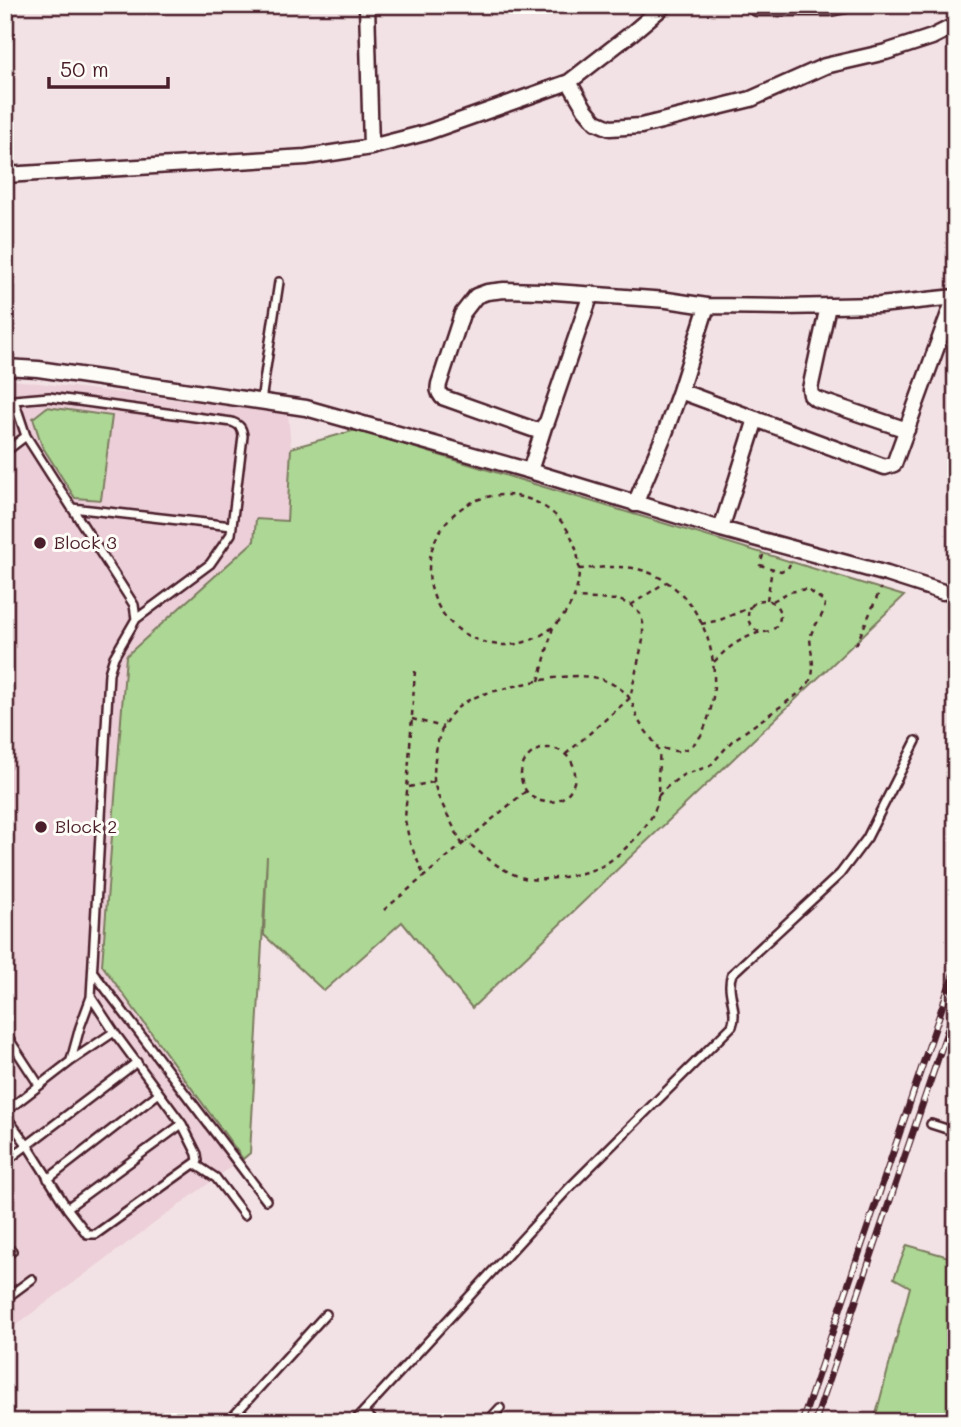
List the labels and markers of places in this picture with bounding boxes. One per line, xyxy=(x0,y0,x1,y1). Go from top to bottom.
place label: Block 3 xyxy=(54,530,117,554)
marker: Block 3 xyxy=(32,535,48,551)
place label: Block 2 xyxy=(55,814,117,838)
marker: Block 2 xyxy=(33,819,49,835)

